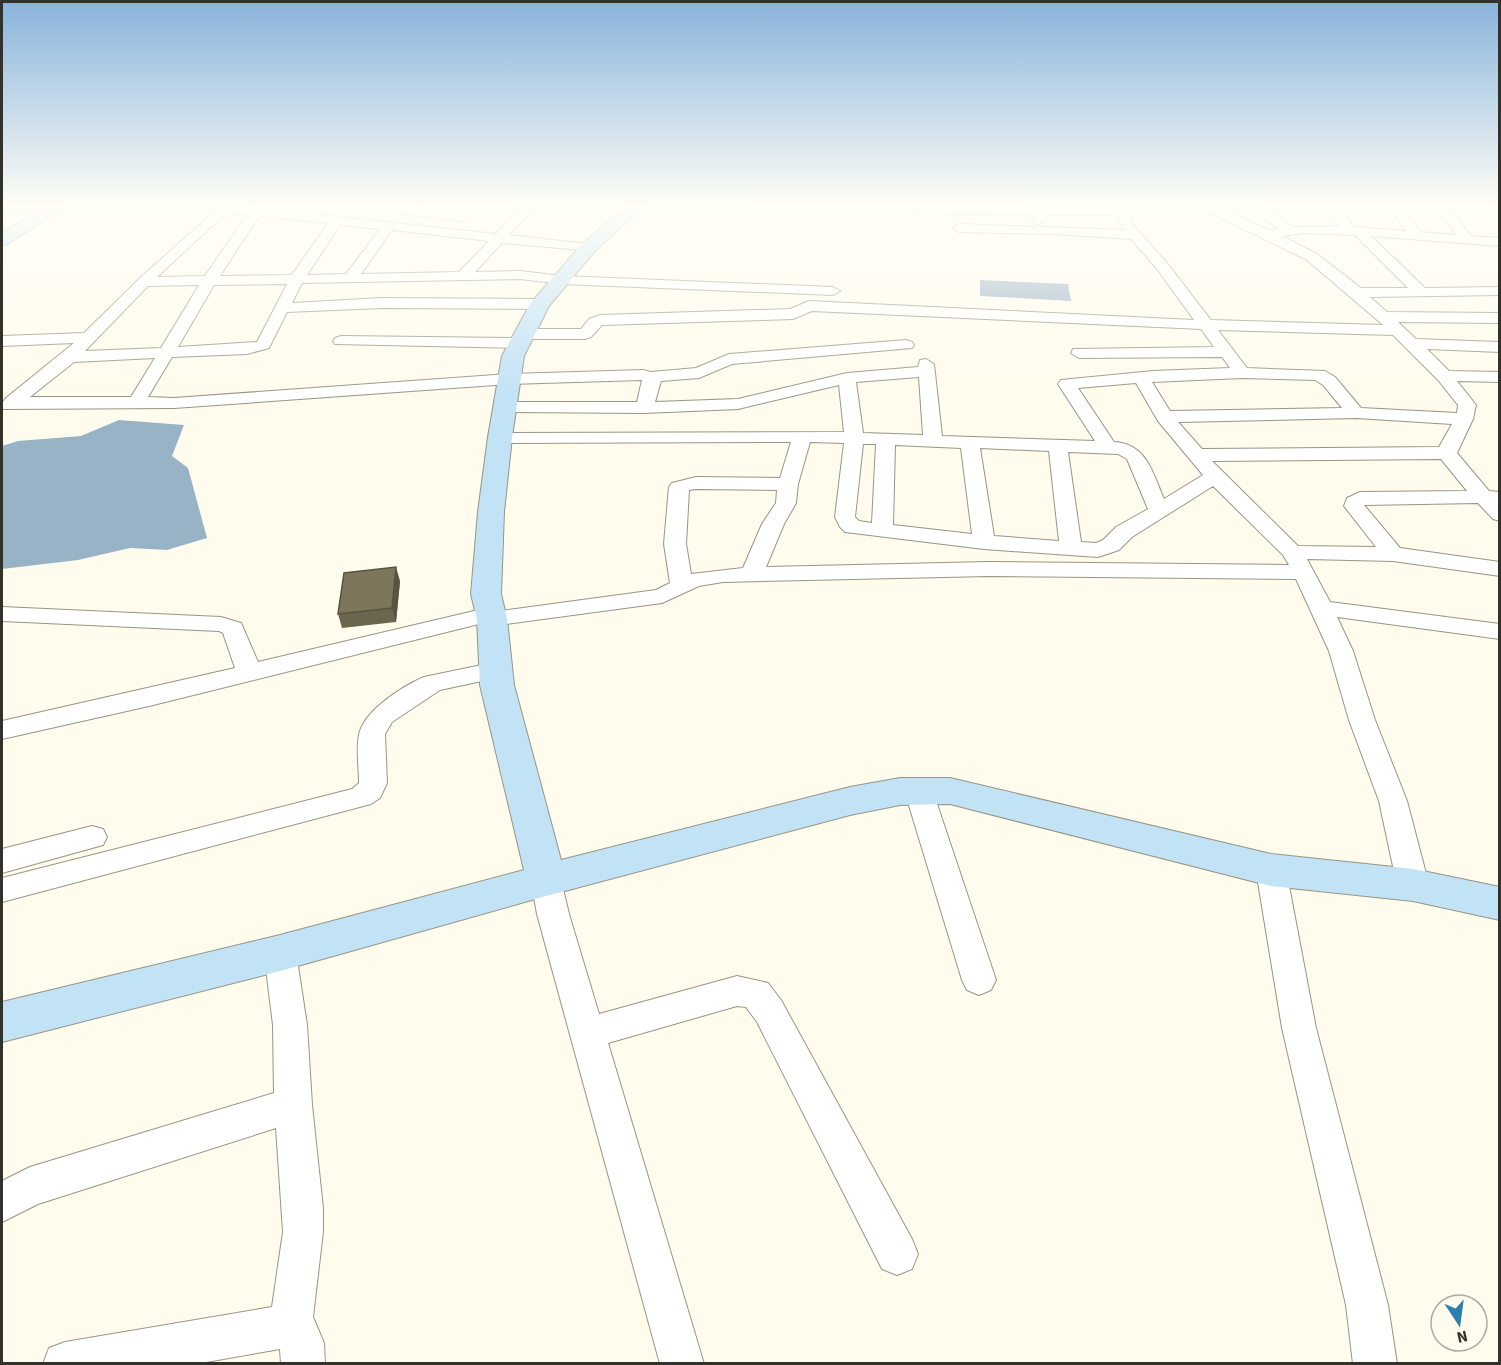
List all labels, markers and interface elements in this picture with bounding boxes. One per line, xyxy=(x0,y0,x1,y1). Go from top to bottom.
north arrow xyxy=(1429,1293,1489,1353)
text: N xyxy=(1454,1325,1470,1349)

